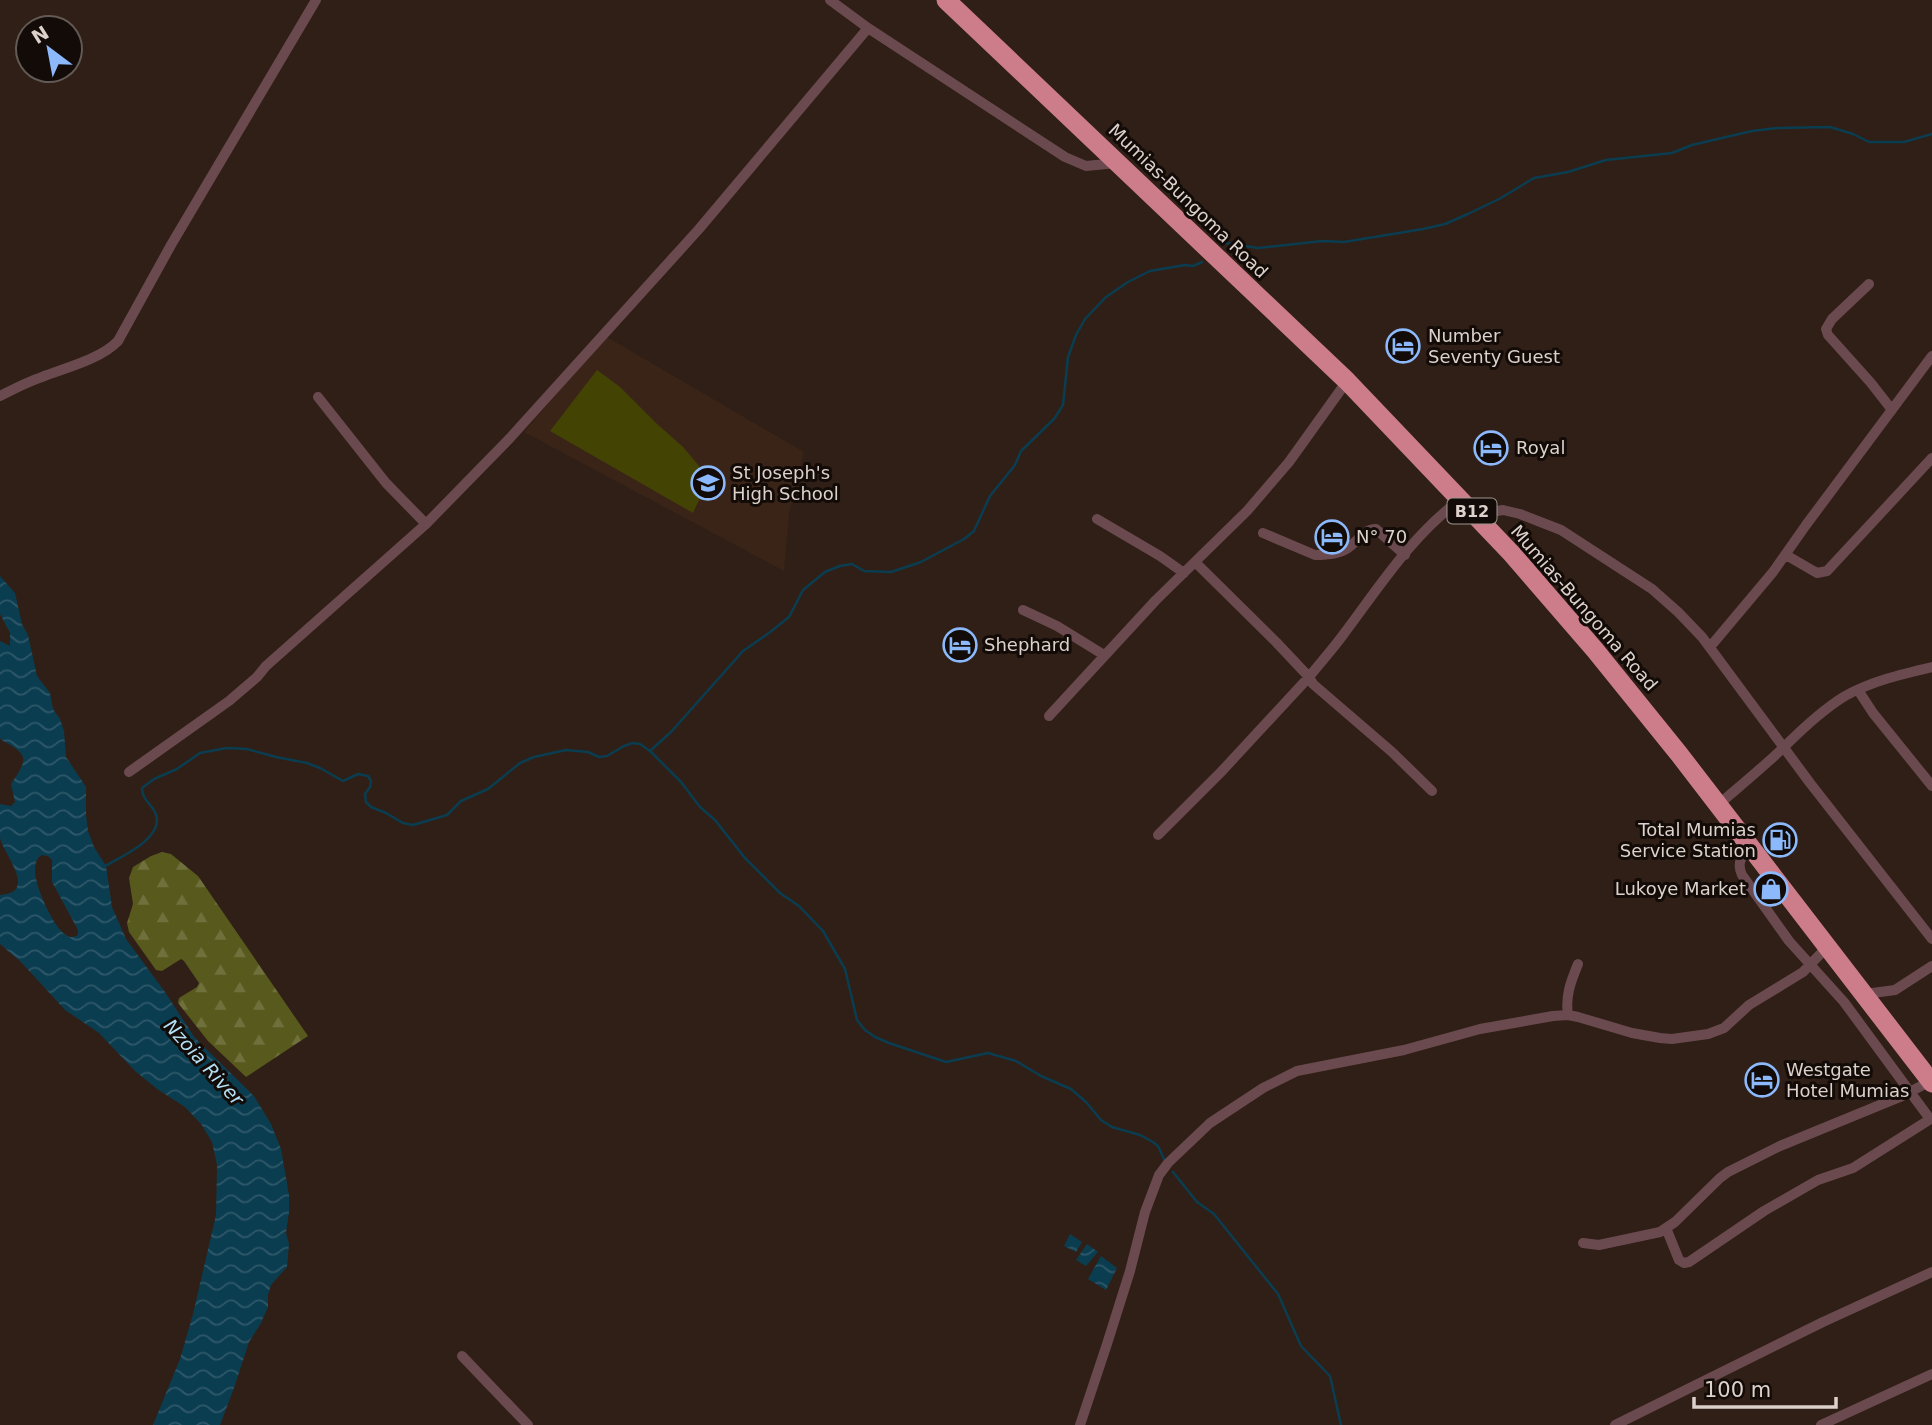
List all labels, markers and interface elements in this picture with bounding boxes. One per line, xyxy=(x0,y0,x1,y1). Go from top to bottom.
north arrow xyxy=(14,14,84,84)
text: N xyxy=(27,21,53,48)
street label: Mumias-Bungoma Road xyxy=(1105,119,1272,282)
place label: Number Seventy Guest xyxy=(1428,325,1560,367)
hotel icon: Number Seventy Guest xyxy=(1384,327,1422,365)
hotel icon: Royal xyxy=(1472,429,1510,467)
place label: Royal xyxy=(1516,437,1565,458)
place label: St Joseph's High School xyxy=(732,462,839,504)
school or university icon: St Joseph's High School xyxy=(689,464,727,502)
road number: B12 xyxy=(1448,498,1496,524)
hotel icon: N° 70 xyxy=(1313,518,1351,556)
street label: Mumias-Bungoma Road xyxy=(1507,520,1662,695)
place label: N° 70 xyxy=(1356,526,1407,547)
hotel icon: Shephard xyxy=(941,626,979,664)
place label: Shephard xyxy=(984,634,1070,655)
place label: Total Mumias Service Station xyxy=(1620,819,1756,861)
fuel station icon: Total Mumias Service Station xyxy=(1761,821,1799,859)
shop icon: Lukoye Market xyxy=(1752,870,1790,908)
place label: Lukoye Market xyxy=(1615,878,1746,899)
water label: Nzoia River xyxy=(160,1015,249,1110)
place label: Westgate Hotel Mumias xyxy=(1786,1059,1909,1101)
hotel icon: Westgate Hotel Mumias xyxy=(1743,1061,1781,1099)
scale bar xyxy=(1694,1366,1836,1410)
text: 100 m xyxy=(1704,1378,1771,1402)

